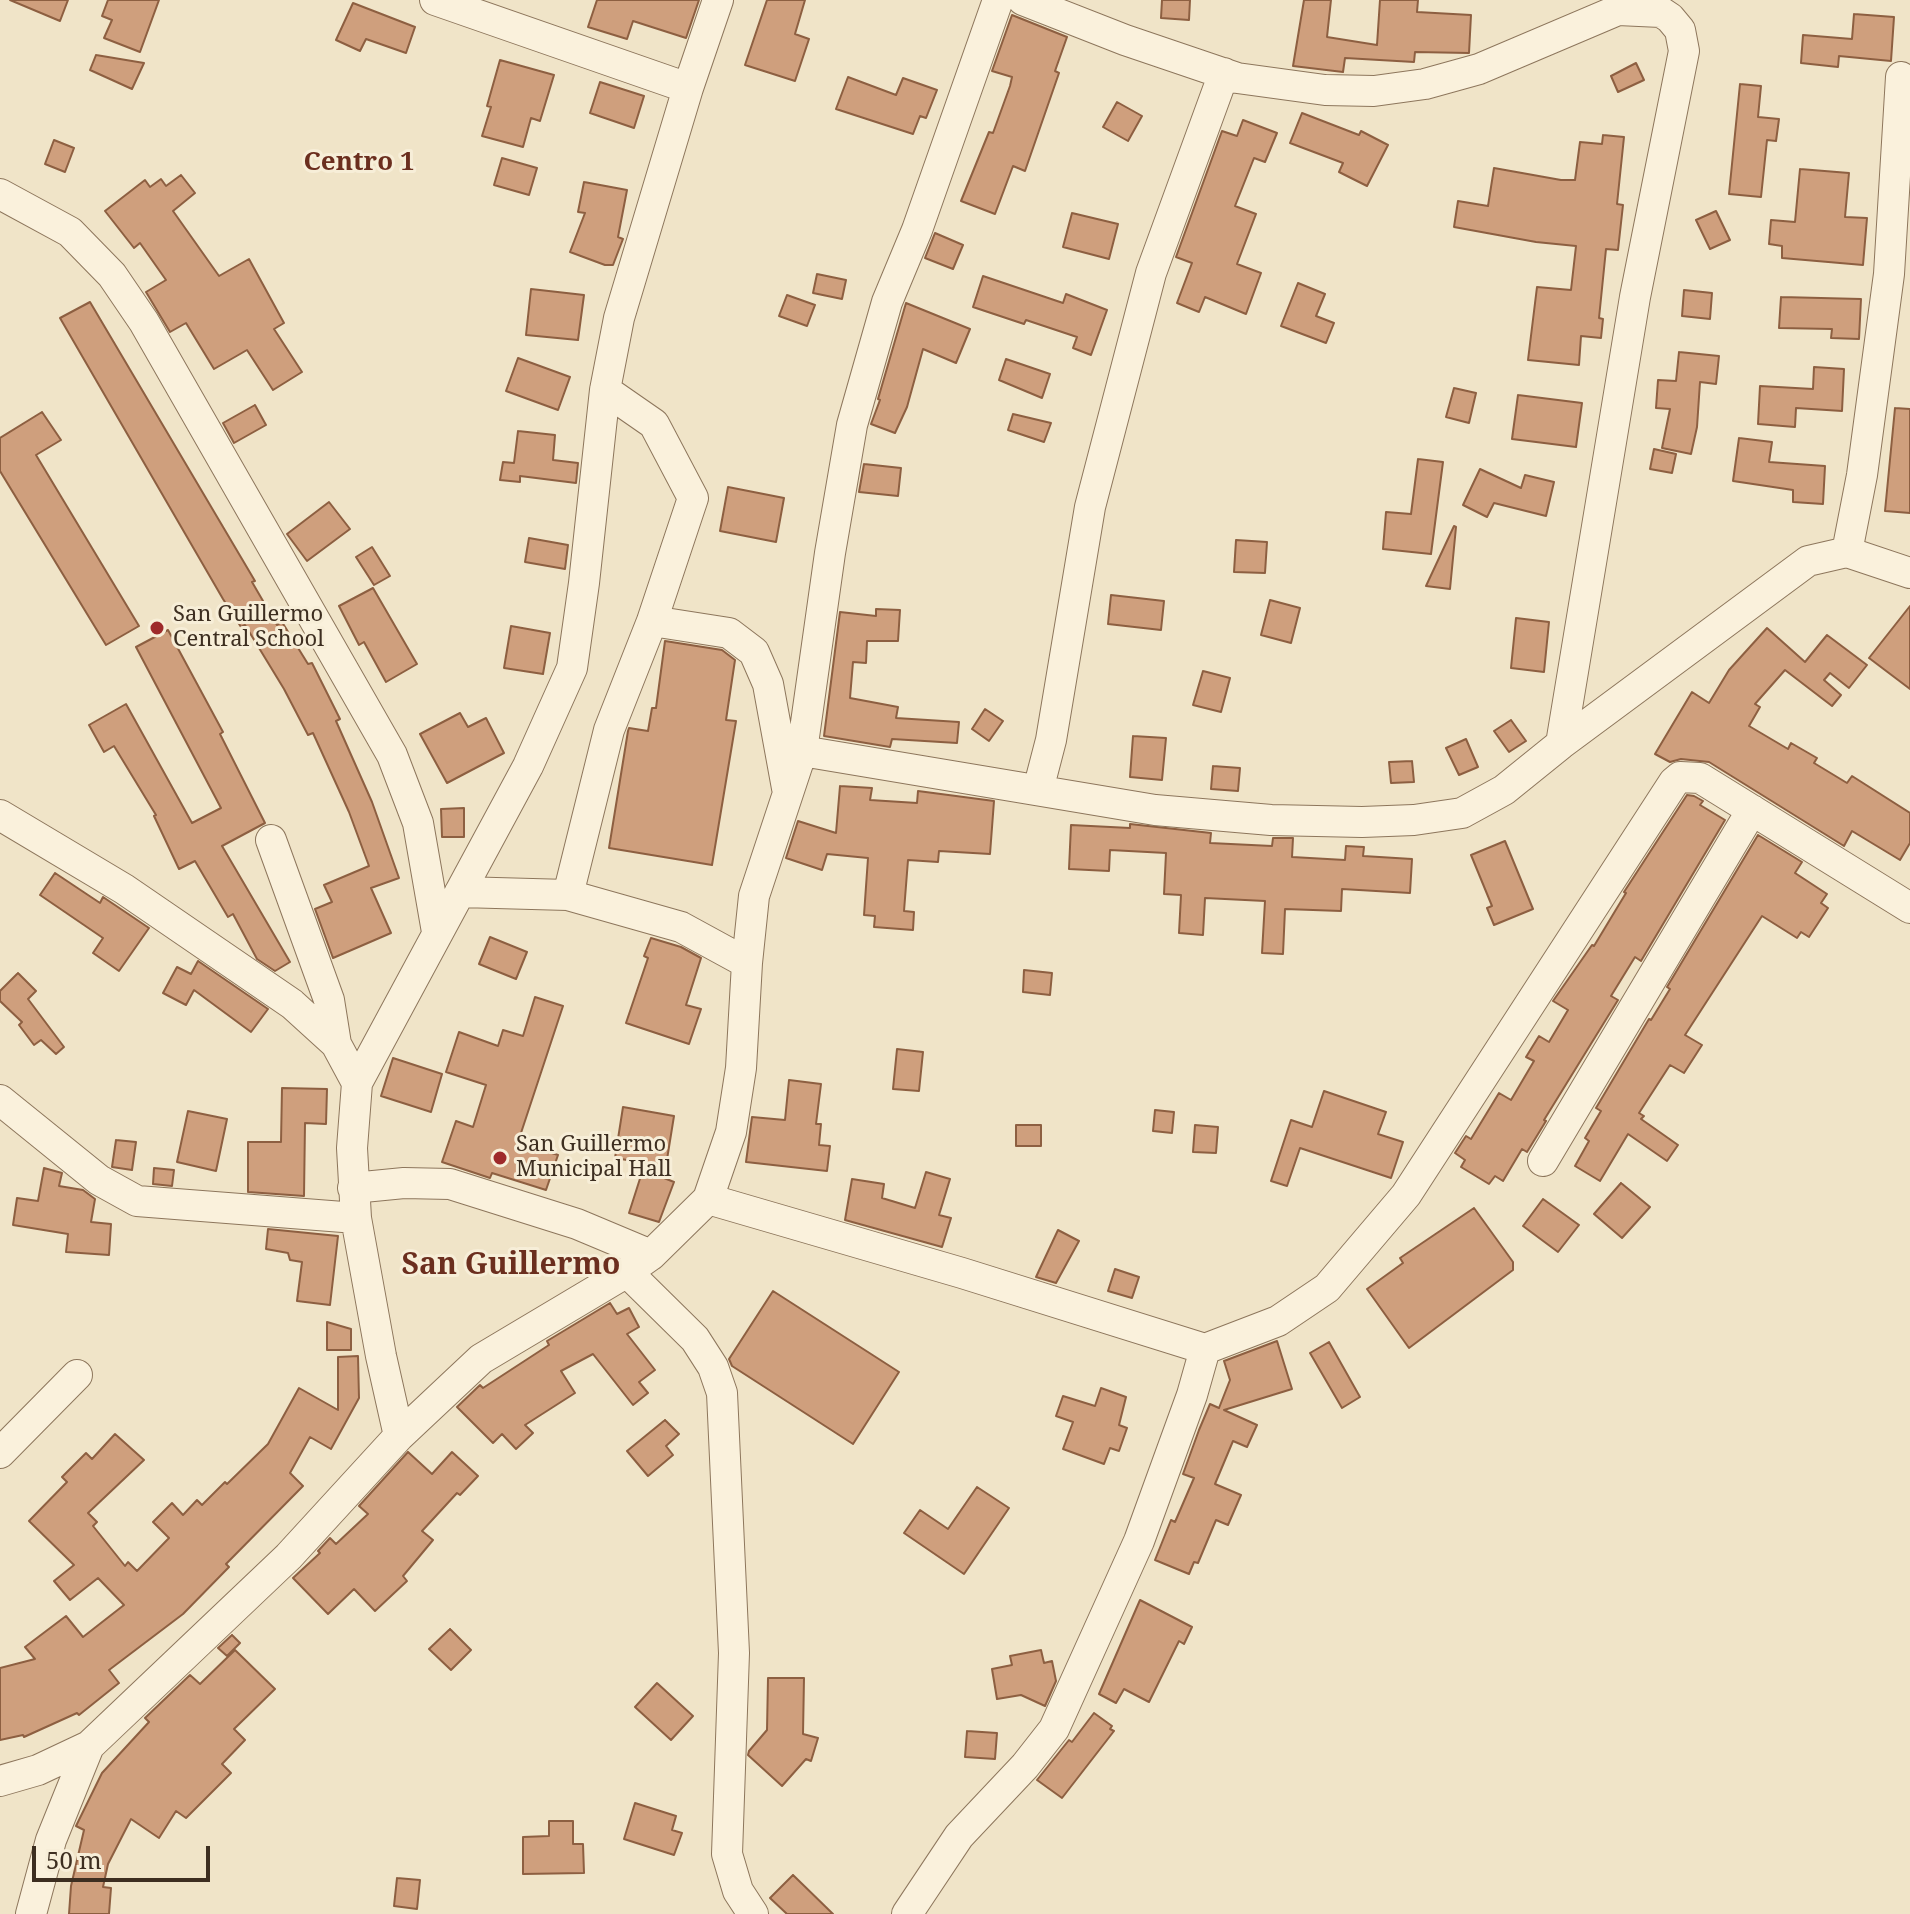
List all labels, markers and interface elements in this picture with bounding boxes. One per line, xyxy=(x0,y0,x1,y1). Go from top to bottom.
district label: Centro 1 xyxy=(303,147,415,179)
place label: San Guillermo Central School xyxy=(173,602,324,654)
marker: San Guillermo Central School xyxy=(148,619,166,637)
place label: San Guillermo Municipal Hall xyxy=(516,1132,672,1184)
marker: San Guillermo Municipal Hall xyxy=(491,1149,509,1167)
district label: San Guillermo xyxy=(402,1247,620,1283)
scale bar xyxy=(36,1830,214,1880)
text: 50 m xyxy=(46,1843,102,1876)

